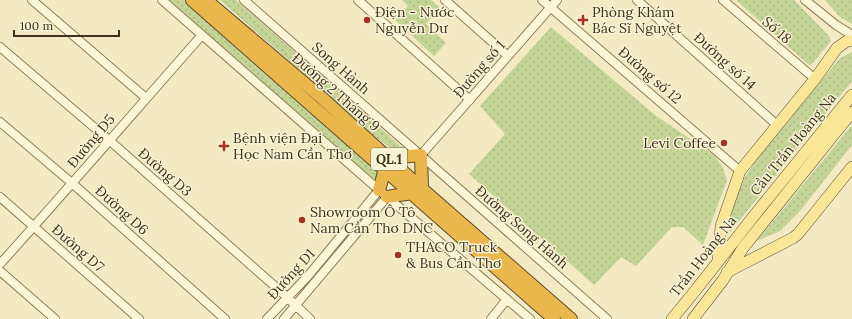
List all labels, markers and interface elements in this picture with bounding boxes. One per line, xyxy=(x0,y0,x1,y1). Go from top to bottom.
place label: Điện - Nước Nguyễn Dư xyxy=(375,3,454,37)
place label: Phòng Khám Bác Sĩ Nguyệt xyxy=(592,3,682,37)
scale bar xyxy=(14,12,119,38)
street label: Số 18 xyxy=(759,12,795,48)
marker: Phòng Khám Bác Sĩ Nguyệt xyxy=(577,14,589,26)
marker: Điện - Nước Nguyễn Dư xyxy=(362,15,372,25)
text: 100 m xyxy=(20,18,53,33)
street label: Đường số 14 xyxy=(690,28,760,94)
street label: Đường số 1 xyxy=(449,37,509,101)
street label: Song Hành xyxy=(308,38,374,98)
street label: Đường số 12 xyxy=(615,43,685,107)
street label: Đường 2 Tháng 9 xyxy=(288,49,384,135)
street label: Cầu Trần Hoàng Na xyxy=(746,89,840,199)
street label: Đường D5 xyxy=(63,110,119,172)
place label: Bệnh viện Đại Học Nam Cần Thơ xyxy=(233,129,352,163)
place label: Levi Coffee xyxy=(643,134,716,152)
marker: Levi Coffee xyxy=(719,138,729,148)
marker: Bệnh viện Đại Học Nam Cần Thơ xyxy=(218,140,230,152)
street label: Đường D3 xyxy=(135,144,196,200)
road number: QL.1 xyxy=(371,148,407,170)
street label: Đường D6 xyxy=(92,181,152,239)
street label: Đường Song Hành xyxy=(472,182,572,272)
place label: Showroom Ô Tô Nam Cần Thơ DNC xyxy=(310,203,433,237)
street label: Trần Hoàng Na xyxy=(666,212,740,300)
marker: Showroom Ô Tô Nam Cần Thơ DNC xyxy=(297,215,307,225)
street label: Đường D7 xyxy=(48,220,108,276)
place label: THACO Truck & Bus Cần Thơ xyxy=(406,238,501,272)
street label: Đường D1 xyxy=(263,245,319,303)
marker: THACO Truck & Bus Cần Thơ xyxy=(393,250,403,260)

